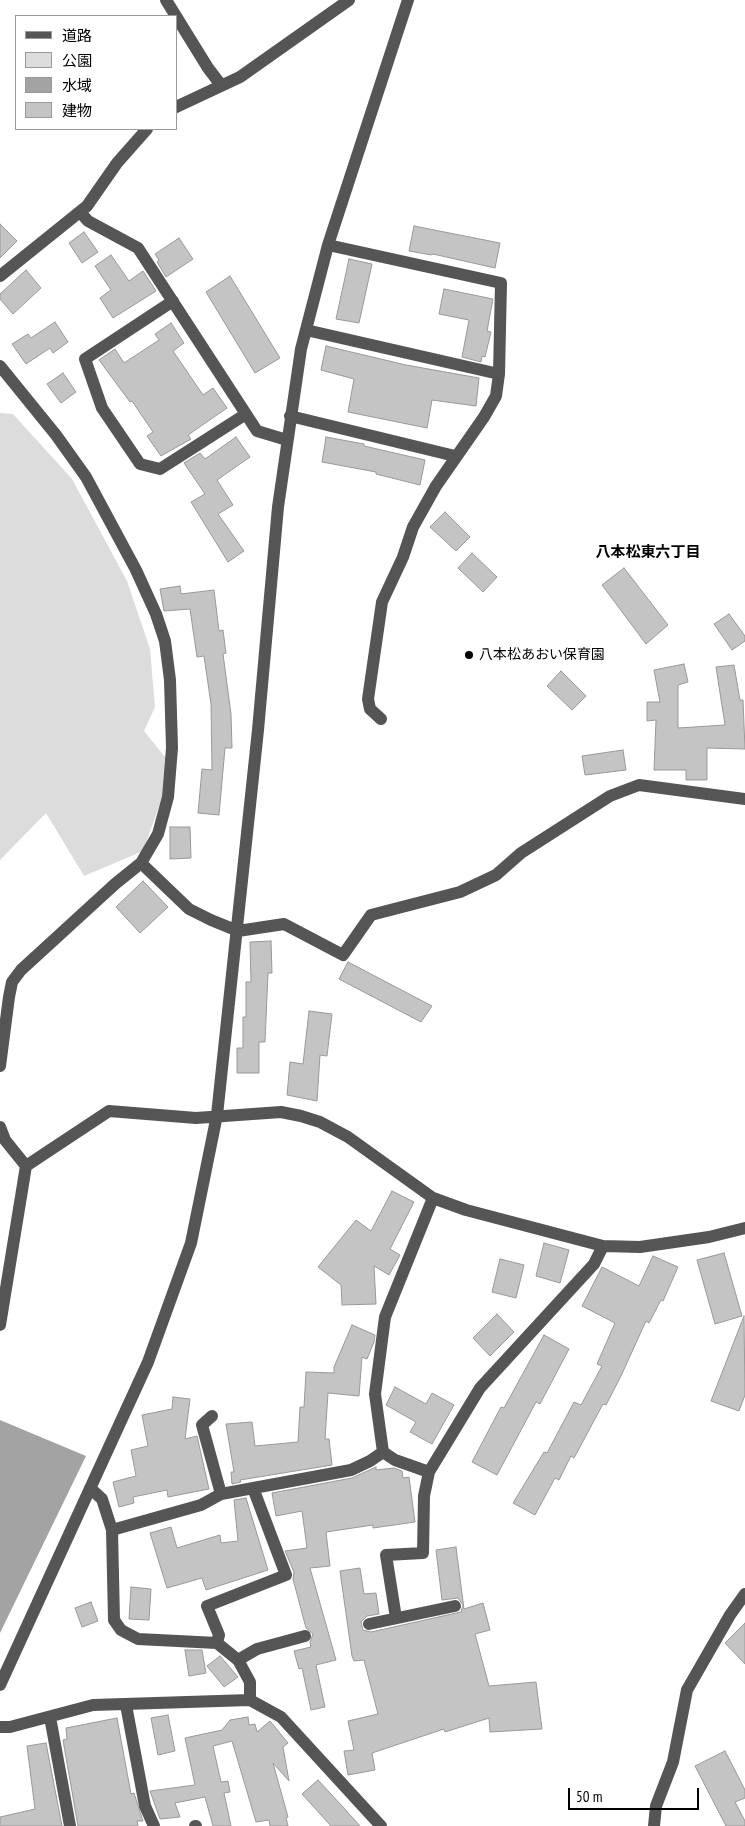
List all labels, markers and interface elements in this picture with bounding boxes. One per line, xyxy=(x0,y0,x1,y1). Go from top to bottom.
legend xyxy=(15,15,178,130)
text: 道路 xyxy=(62,26,92,45)
text: 公園 xyxy=(62,51,92,70)
text: 水域 xyxy=(62,76,92,95)
text: 建物 xyxy=(62,101,92,120)
district label: 八本松東六丁目 xyxy=(596,544,700,562)
place label: 八本松あおい保育園 xyxy=(479,647,605,663)
marker: 八本松あおい保育園 xyxy=(463,649,475,661)
scale bar xyxy=(570,1778,701,1810)
text: 50 m xyxy=(576,1787,602,1806)

